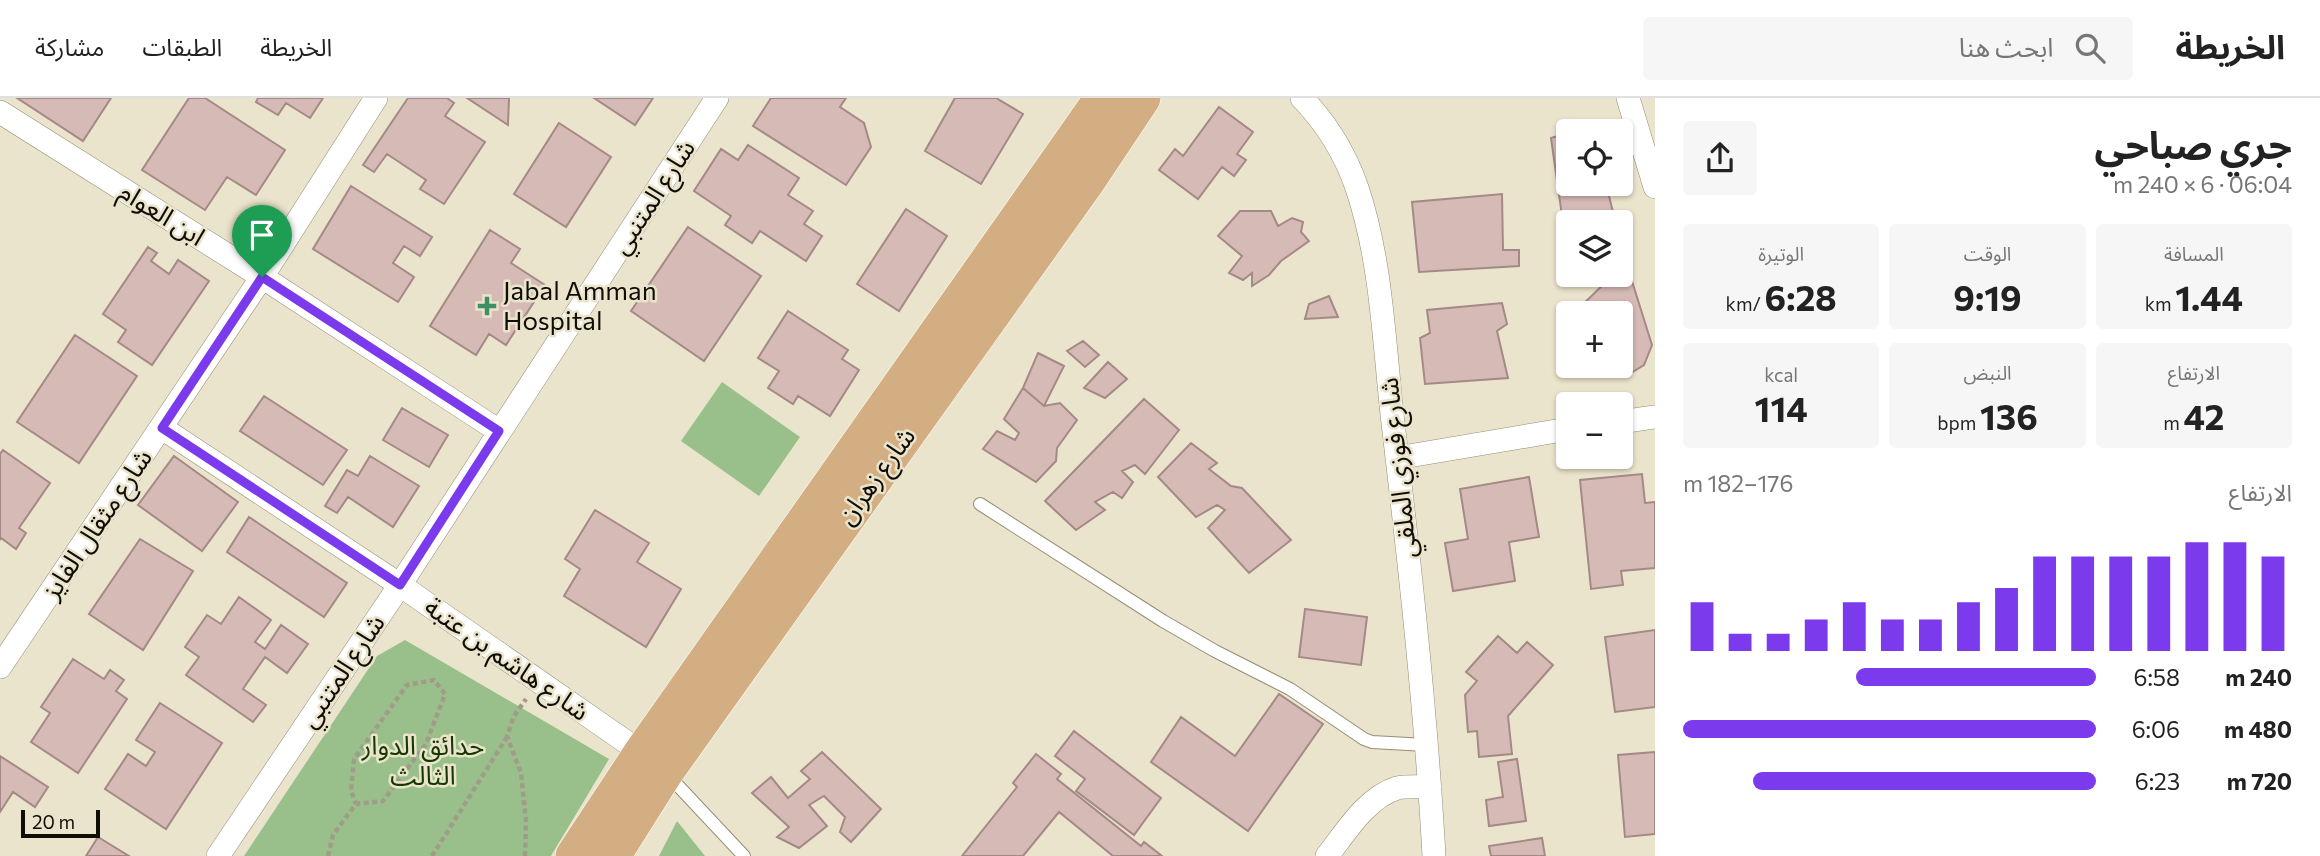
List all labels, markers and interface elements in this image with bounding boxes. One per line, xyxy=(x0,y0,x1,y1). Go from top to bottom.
search box xyxy=(1643,17,2133,80)
text: الخريطة xyxy=(2175,25,2285,66)
icon: search xyxy=(2071,29,2109,67)
text: ابحث هنا xyxy=(1959,31,2053,62)
text: مشاركة xyxy=(35,32,104,61)
text: الطبقات xyxy=(142,32,222,61)
text: الخريطة xyxy=(260,32,332,61)
map controls xyxy=(1556,119,1633,469)
button: locate xyxy=(1556,119,1633,196)
text: جري صباحي xyxy=(2095,120,2292,167)
button: share xyxy=(1683,121,1757,195)
street label: شارع المتنبي xyxy=(603,133,705,263)
text: 06:04 · 6 × 240 m xyxy=(2113,170,2292,198)
street label: ابن العوام xyxy=(111,174,211,256)
pin xyxy=(232,205,292,277)
button: layers xyxy=(1556,210,1633,287)
icon: arrive xyxy=(243,216,281,254)
text: الوتيرة xyxy=(1758,242,1804,265)
text: الوقت xyxy=(1964,242,2011,265)
text: المسافة xyxy=(2164,242,2224,265)
place label: Jabal Amman Hospital xyxy=(503,274,657,335)
text: 6:28 xyxy=(1765,275,1837,318)
text: 9:19 xyxy=(1953,275,2022,318)
text: 1.44 xyxy=(2175,275,2243,318)
text: /km xyxy=(1726,292,1765,315)
text: km xyxy=(2145,292,2175,315)
marker: Jabal Amman Hospital xyxy=(477,296,497,316)
button: + xyxy=(1556,301,1633,378)
text: النبض xyxy=(1963,361,2012,384)
text: الارتفاع xyxy=(2168,361,2220,384)
text: kcal xyxy=(1764,363,1798,386)
street label: شارع فوزي الملقي xyxy=(1372,376,1427,560)
text: 114 xyxy=(1755,386,1808,429)
button: − xyxy=(1556,392,1633,469)
text: 136 xyxy=(1980,394,2038,437)
text: 42 xyxy=(2183,394,2225,437)
text: bpm xyxy=(1937,411,1980,434)
text: m xyxy=(2163,411,2183,434)
street label: شارع زهران xyxy=(829,420,925,533)
street label: شارع مثقال الفايز xyxy=(34,442,161,608)
text: 176–182 m xyxy=(1683,469,1793,497)
text: الارتفاع xyxy=(2229,478,2292,506)
street label: شارع هاشم بن عتبة xyxy=(416,590,596,731)
street label: شارع المتنبي xyxy=(291,607,395,736)
text: 6:58 xyxy=(2133,663,2180,691)
text: 240 m xyxy=(2225,663,2292,691)
text: 6:06 xyxy=(2132,715,2180,743)
text: 480 m xyxy=(2224,715,2292,743)
park label: حدائق الدوار الثالث xyxy=(361,729,484,790)
text: 6:23 xyxy=(2135,767,2180,795)
text: 720 m xyxy=(2227,767,2292,795)
scale bar xyxy=(21,807,100,839)
text: 20 m xyxy=(32,810,75,833)

